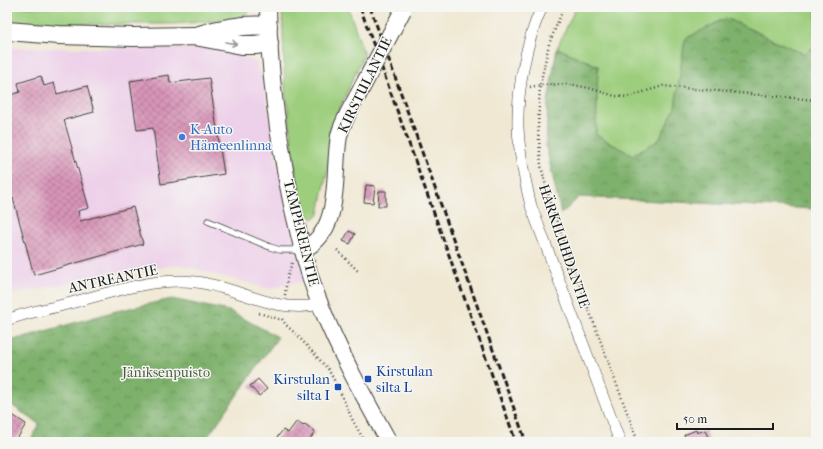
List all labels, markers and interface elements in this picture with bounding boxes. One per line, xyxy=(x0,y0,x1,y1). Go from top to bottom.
street label: KIRSTULANTIE xyxy=(334,34,396,136)
one-way arrow xyxy=(224,39,237,47)
place label: K-Auto Hämeenlinna xyxy=(190,121,272,154)
marker: K-Auto Hämeenlinna xyxy=(177,132,187,142)
street label: TAMPEREENTIE xyxy=(280,178,323,288)
street label: HÄRKILUHDANTIE xyxy=(535,182,593,310)
street label: ANTREANTIE xyxy=(66,261,160,297)
place label: Kirstulan silta L xyxy=(376,363,433,396)
park label: Jäniksenpuisto xyxy=(121,364,210,381)
place label: Kirstulan silta I xyxy=(273,371,331,404)
marker: Kirstulan silta L xyxy=(363,374,373,384)
marker: Kirstulan silta I xyxy=(333,382,343,392)
scale bar xyxy=(677,405,773,431)
text: 50 m xyxy=(683,412,707,426)

